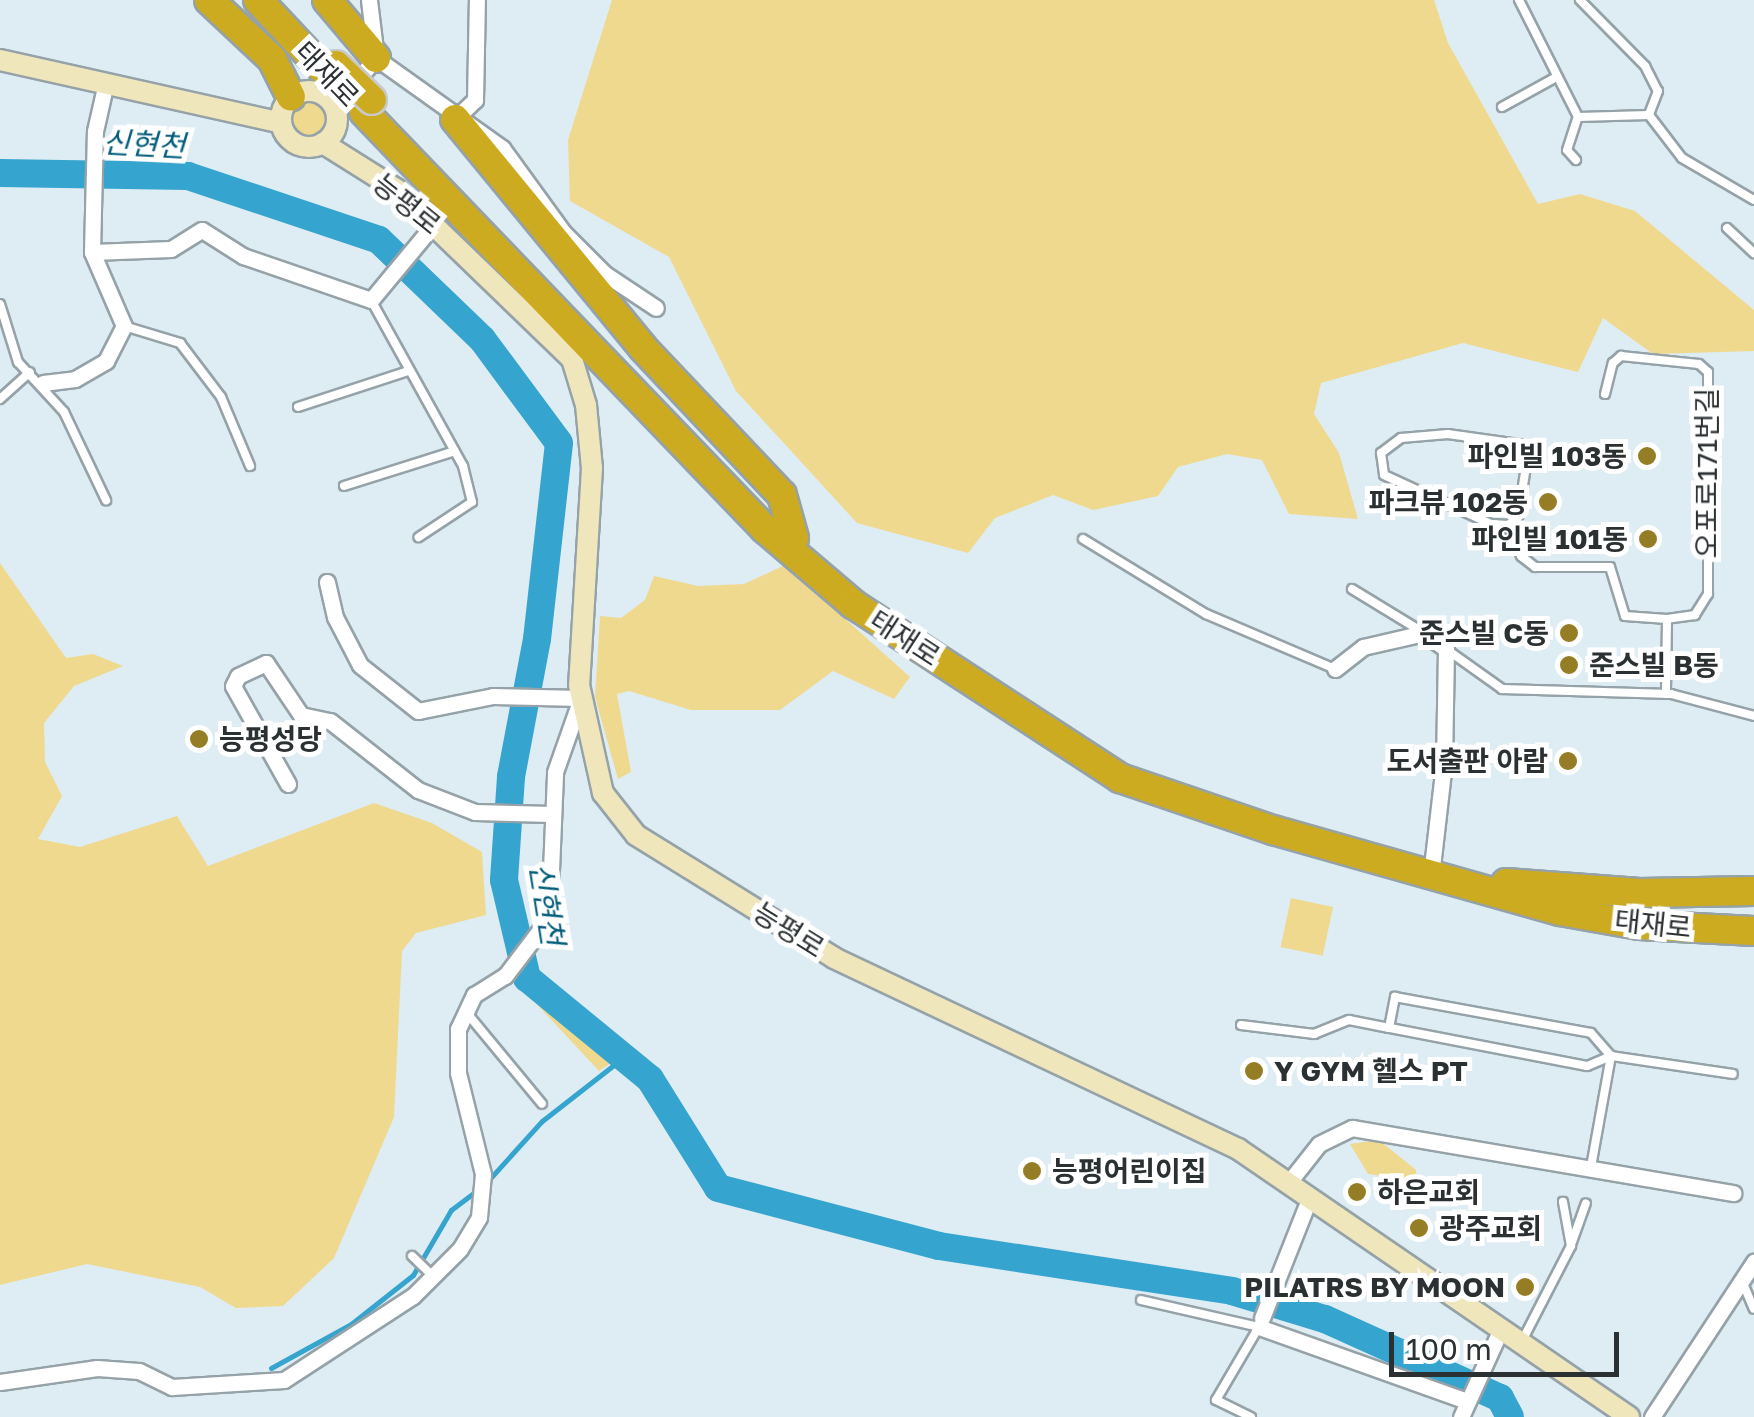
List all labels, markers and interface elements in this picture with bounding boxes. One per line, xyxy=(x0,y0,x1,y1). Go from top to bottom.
street label: 태재로 xyxy=(288,35,366,113)
water label: 신현천 xyxy=(102,124,186,164)
street label: 능평로 xyxy=(366,167,448,241)
street label: 오포로171번길 xyxy=(1690,388,1724,558)
place label: 파인빌 103동 xyxy=(1467,439,1627,473)
marker: 파인빌 103동 xyxy=(1636,445,1658,467)
place label: 파크뷰 102동 xyxy=(1368,485,1528,519)
marker: 파크뷰 102동 xyxy=(1537,491,1559,513)
place label: 파인빌 101동 xyxy=(1471,522,1628,556)
marker: 파인빌 101동 xyxy=(1637,528,1659,550)
street label: 태재로 xyxy=(863,603,947,673)
place label: 준스빌 C동 xyxy=(1419,616,1549,650)
marker: 준스빌 C동 xyxy=(1558,622,1580,644)
place label: 준스빌 B동 xyxy=(1589,648,1719,682)
marker: 준스빌 B동 xyxy=(1558,654,1580,676)
place label: 능평성당 xyxy=(219,722,322,756)
marker: 능평성당 xyxy=(188,728,210,750)
place label: 도서출판 아람 xyxy=(1386,744,1548,778)
marker: 도서출판 아람 xyxy=(1557,750,1579,772)
water label: 신현천 xyxy=(523,860,571,948)
street label: 능평로 xyxy=(747,895,831,965)
street label: 태재로 xyxy=(1613,903,1693,945)
place label: Y GYM 헬스 PT xyxy=(1274,1054,1468,1088)
marker: Y GYM 헬스 PT xyxy=(1243,1060,1265,1082)
place label: 능평어린이집 xyxy=(1052,1154,1207,1188)
marker: 능평어린이집 xyxy=(1021,1160,1043,1182)
place label: 하은교회 xyxy=(1377,1175,1480,1209)
marker: 하은교회 xyxy=(1346,1181,1368,1203)
place label: 광주교회 xyxy=(1439,1211,1542,1245)
marker: 광주교회 xyxy=(1408,1217,1430,1239)
place label: PILATRS BY MOON xyxy=(1244,1270,1505,1304)
marker: PILATRS BY MOON xyxy=(1514,1276,1536,1298)
scale bar xyxy=(1394,1312,1624,1374)
text: 100 m xyxy=(1406,1331,1492,1367)

